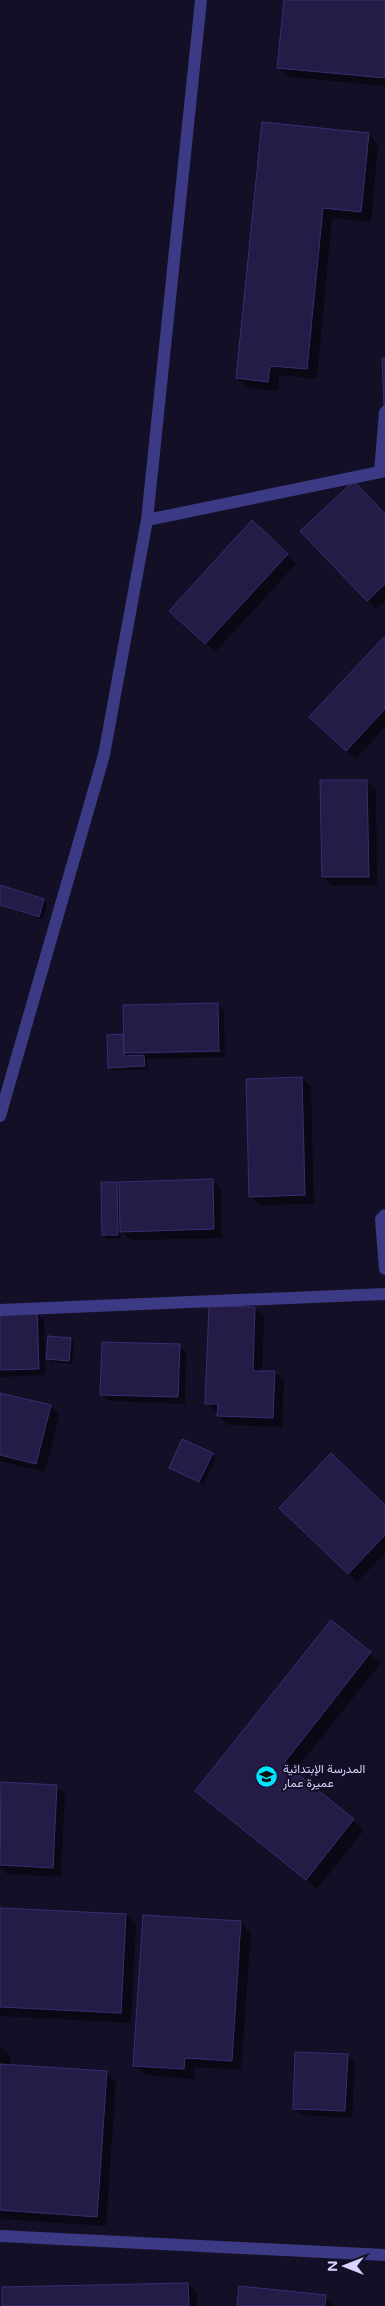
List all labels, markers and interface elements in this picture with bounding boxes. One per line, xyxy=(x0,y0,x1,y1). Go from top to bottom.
place label: المدرسة الإبتدائية عميرة عمار xyxy=(282,1762,365,1791)
school or university icon: المدرسة الإبتدائية عميرة عمار xyxy=(255,1764,279,1788)
north arrow xyxy=(320,2241,370,2291)
text: N xyxy=(324,2260,341,2272)

